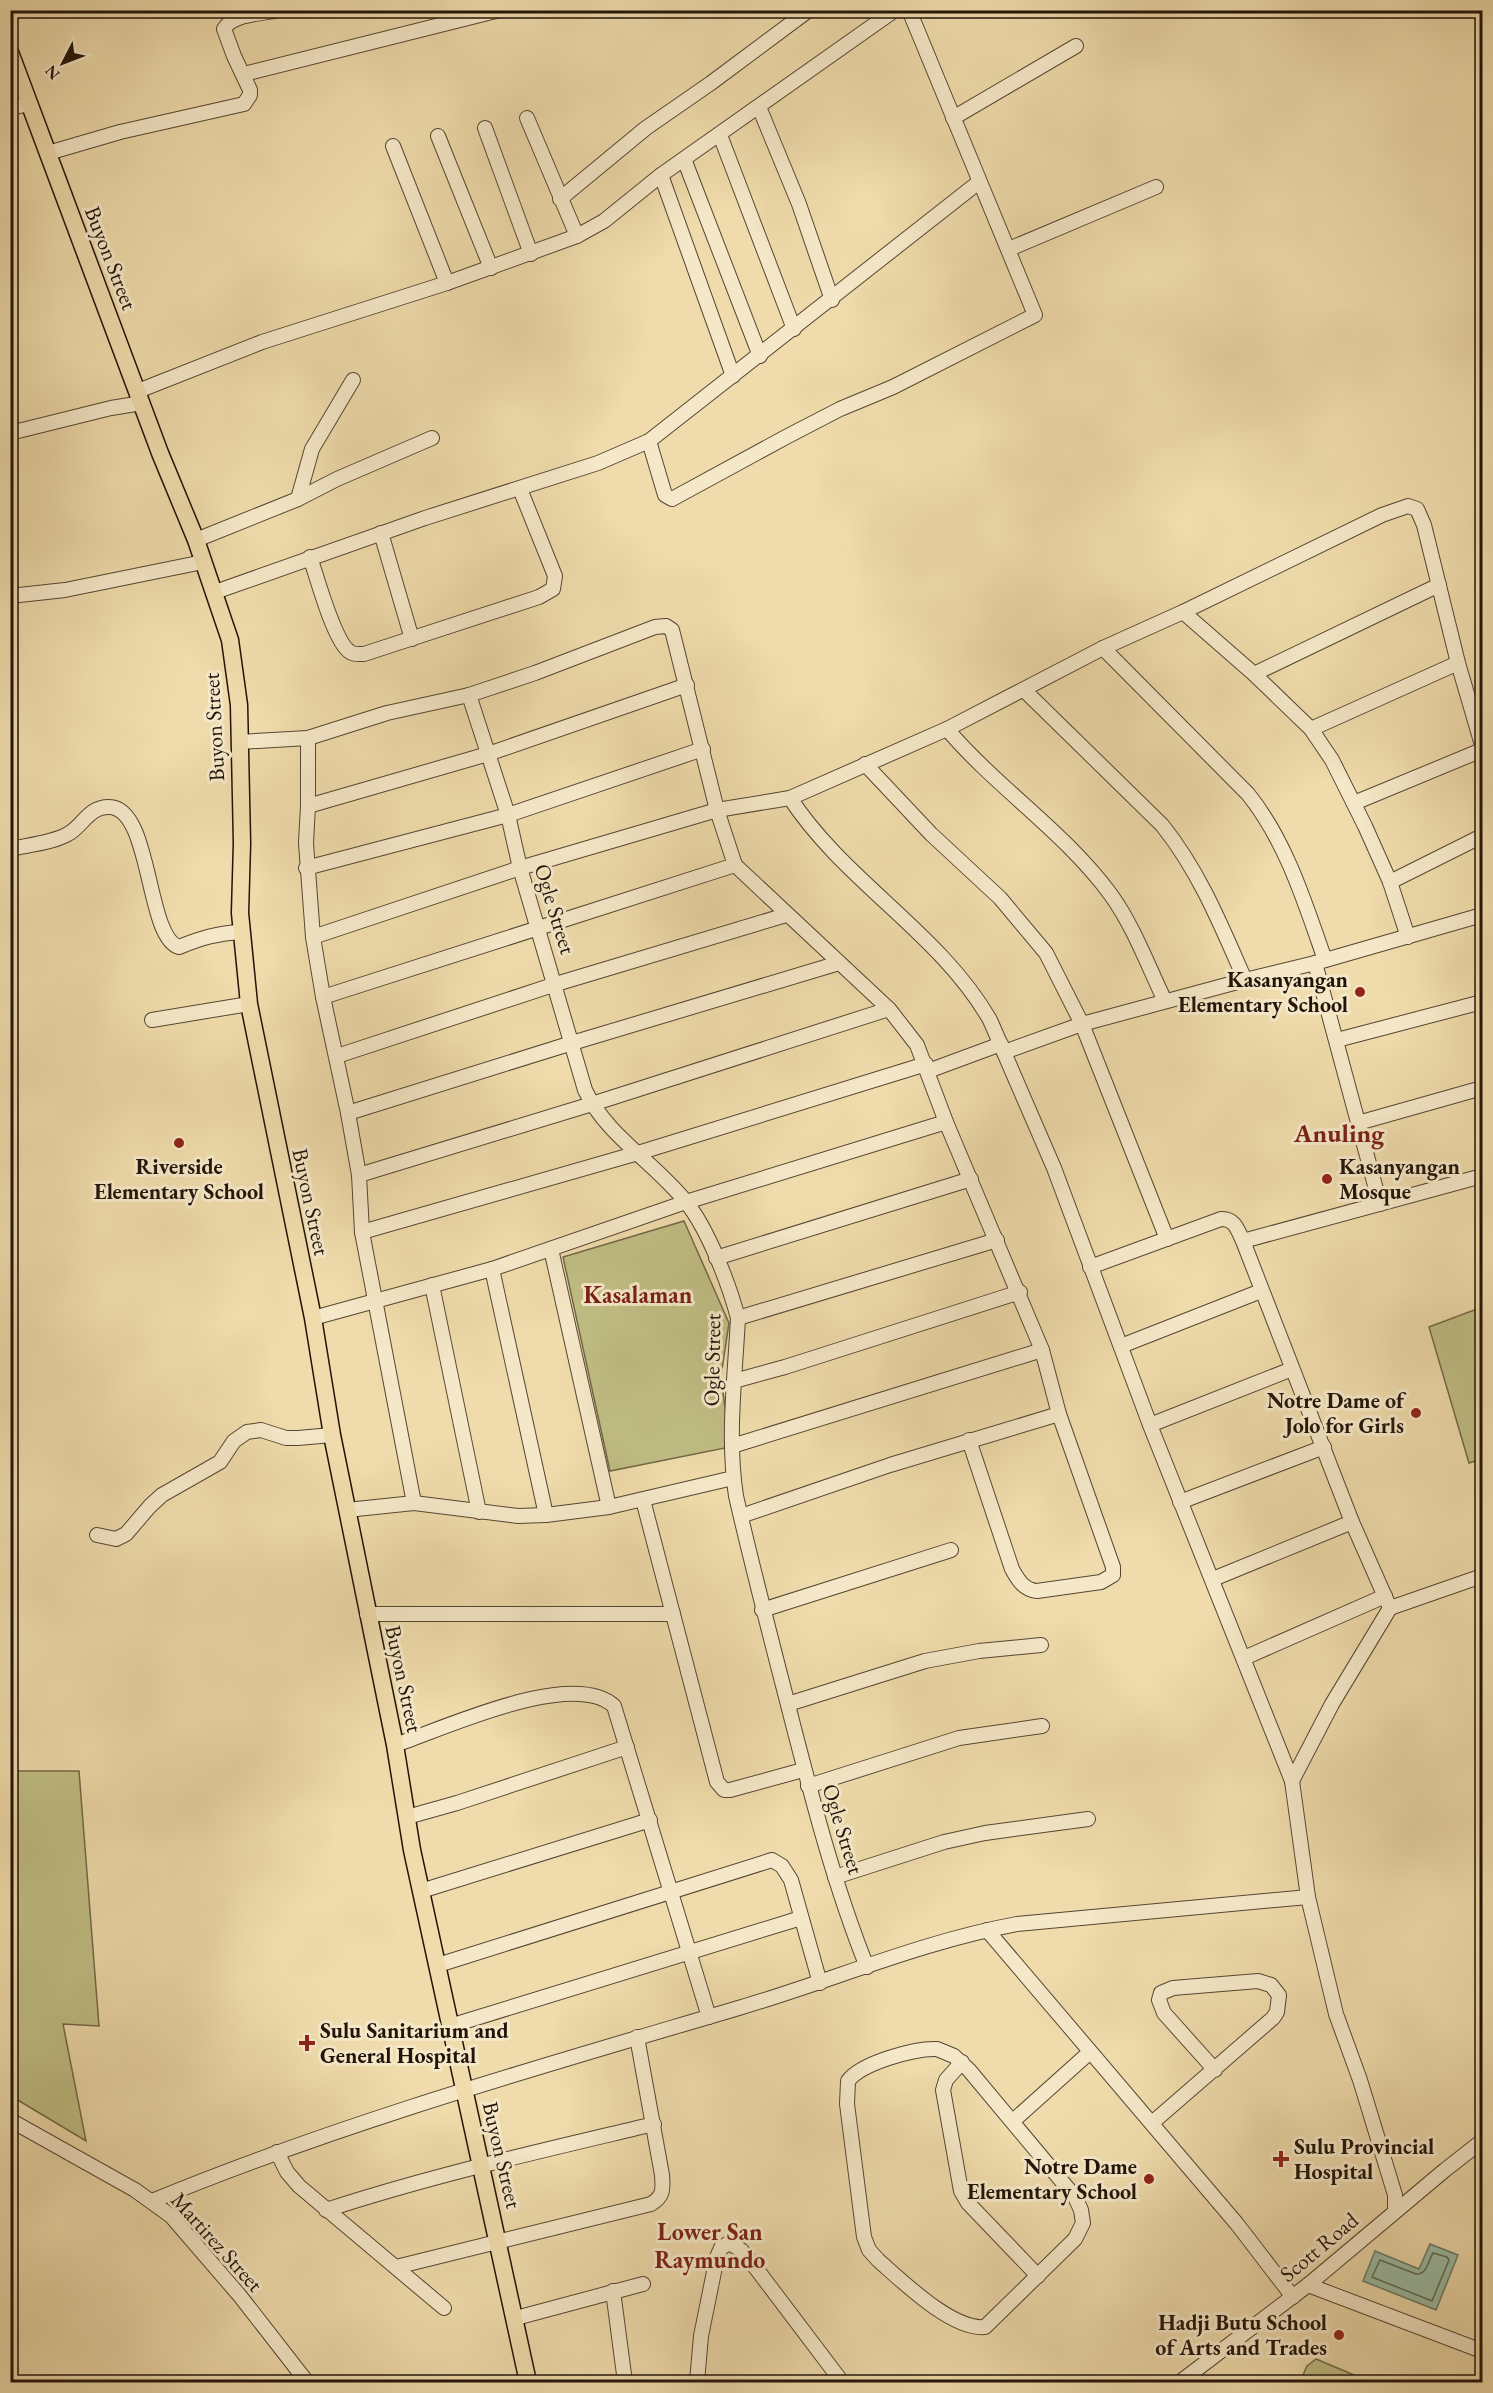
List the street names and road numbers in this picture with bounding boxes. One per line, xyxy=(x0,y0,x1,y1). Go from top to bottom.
street label: Buyon Street xyxy=(78,202,144,314)
street label: Buyon Street xyxy=(197,672,231,782)
street label: Ogle Street xyxy=(528,860,582,958)
street label: Buyon Street xyxy=(286,1146,337,1258)
street label: Ogle Street xyxy=(697,1313,727,1407)
street label: Buyon Street xyxy=(379,1623,430,1735)
street label: Ogle Street xyxy=(816,1780,870,1878)
street label: Buyon Street xyxy=(476,2099,528,2211)
street label: Martirez Street xyxy=(164,2186,270,2298)
street label: Scott Road xyxy=(1274,2205,1365,2288)

